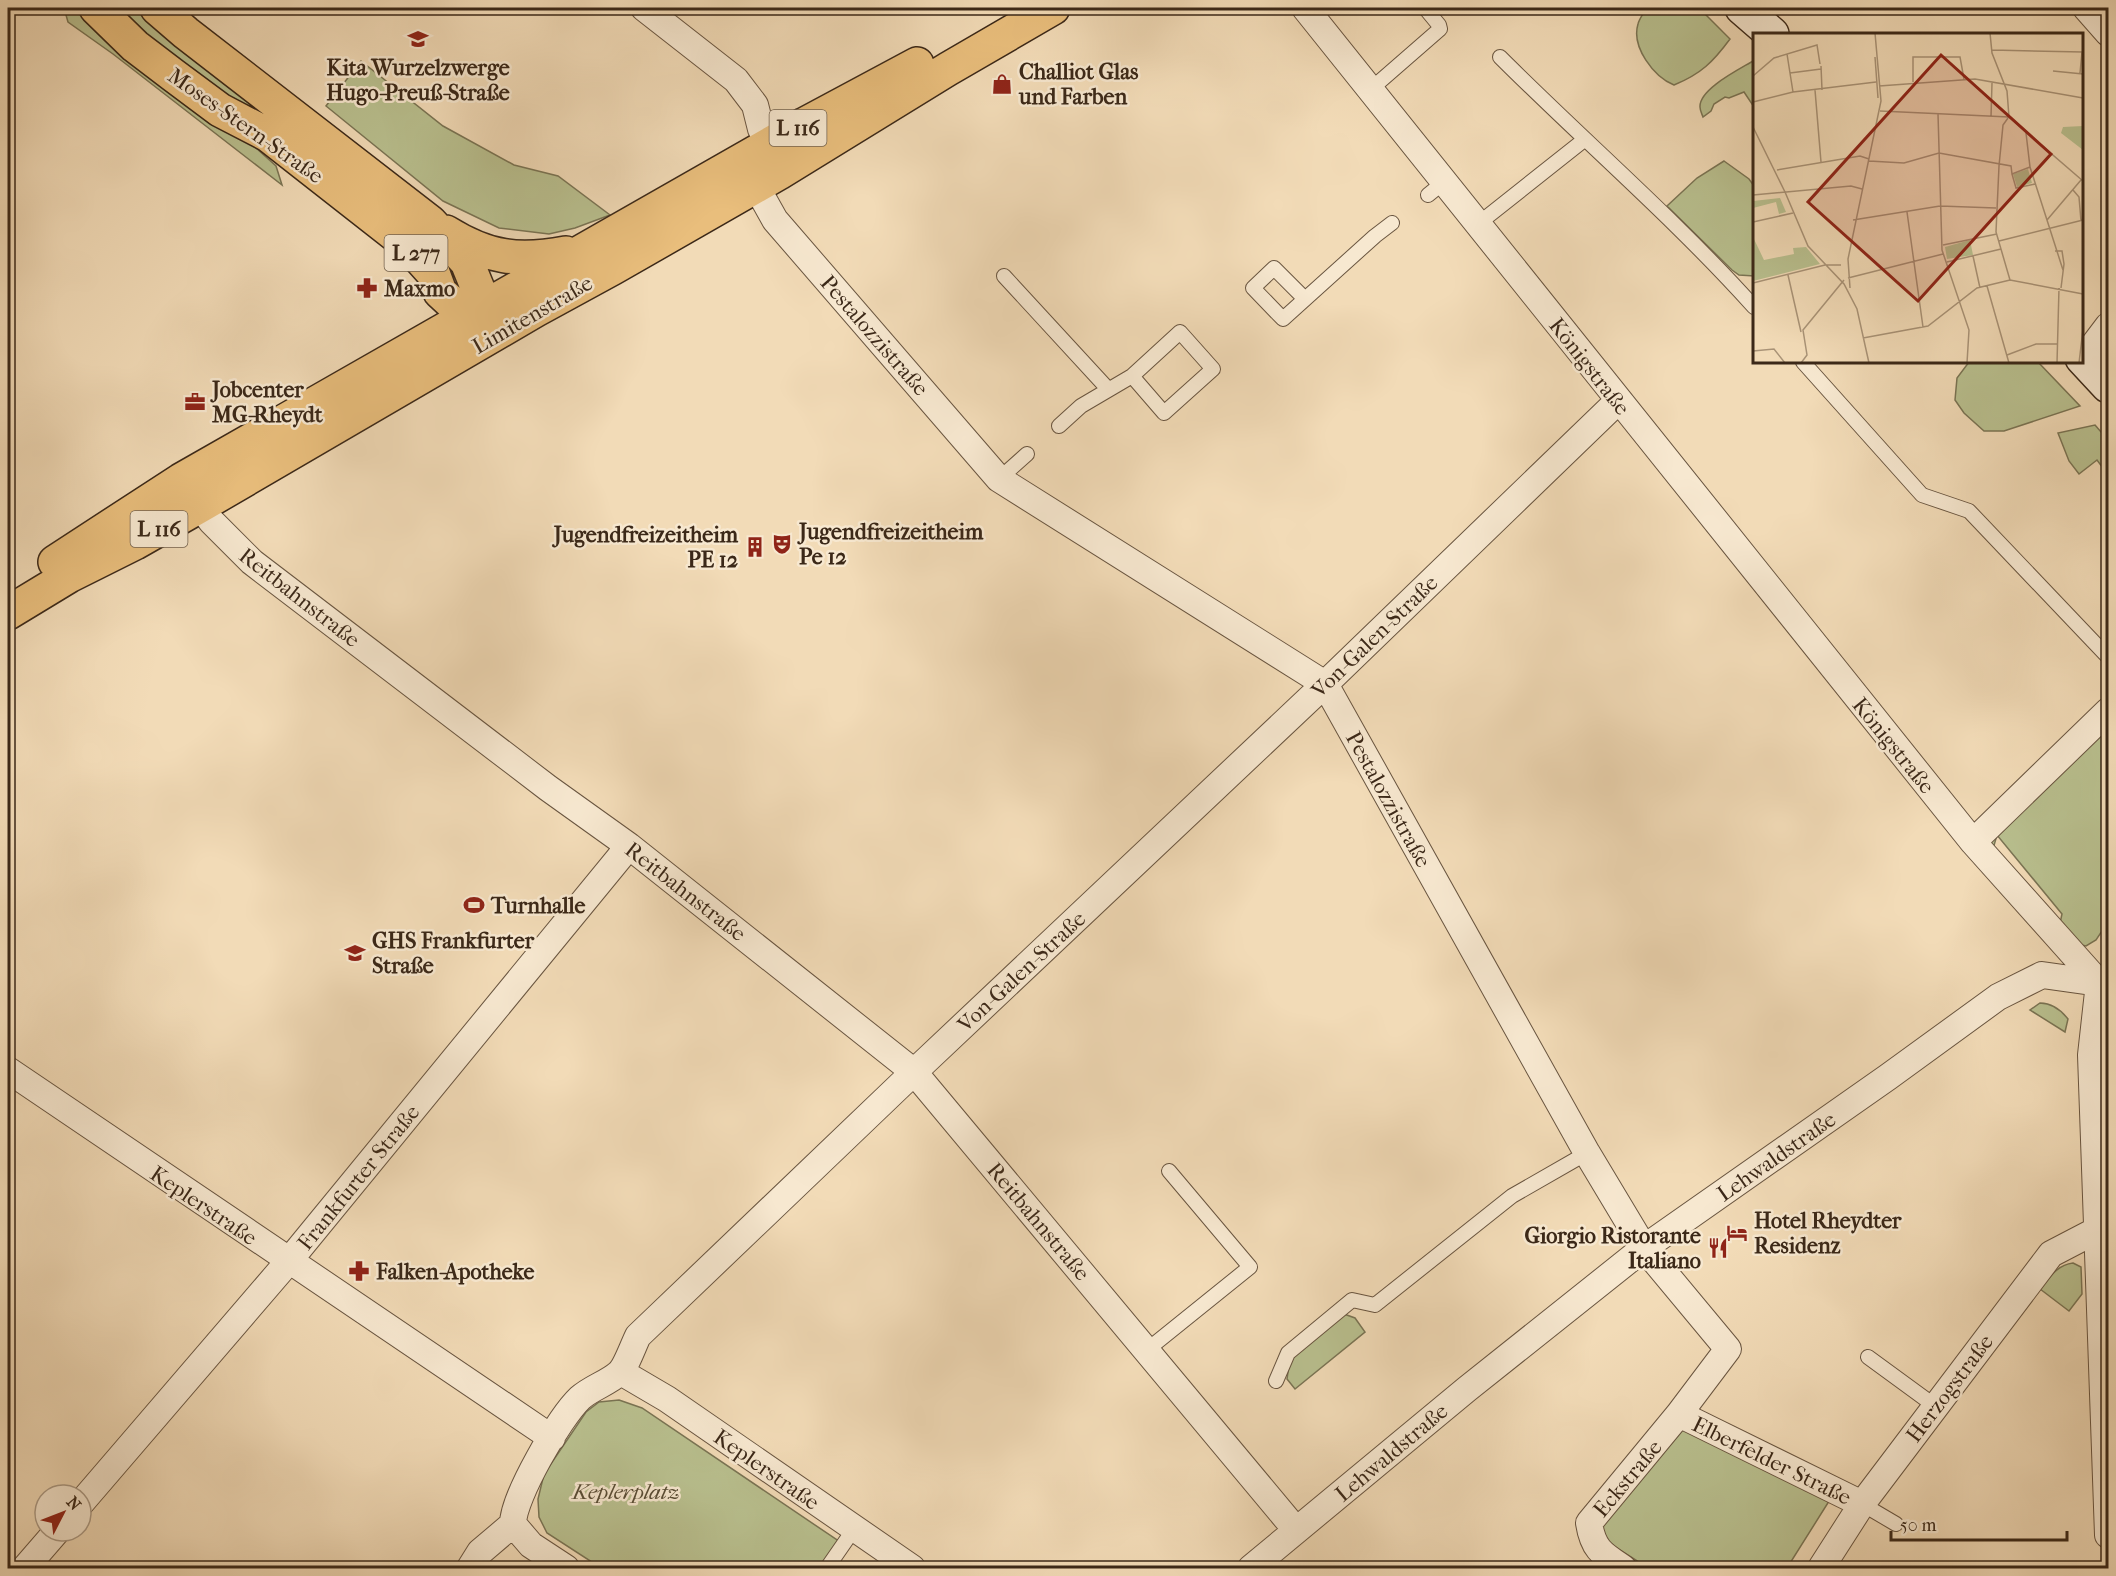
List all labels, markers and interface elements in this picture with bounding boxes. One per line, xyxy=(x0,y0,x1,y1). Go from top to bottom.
school or university icon: Kita Wurzelzwerge Hugo-Preuß-Straße xyxy=(406,27,430,51)
inset map xyxy=(1753,33,2083,363)
place label: Kita Wurzelzwerge Hugo-Preuß-Straße xyxy=(326,55,510,106)
place label: Challiot Glas und Farben xyxy=(1018,59,1138,110)
street label: Moses-Stern-Straße xyxy=(163,63,328,189)
shop icon: Challiot Glas und Farben xyxy=(990,72,1014,96)
road number: L 116 xyxy=(770,110,826,146)
road number: L 277 xyxy=(384,235,448,271)
street label: Limitenstraße xyxy=(468,270,597,360)
street label: Pestalozzistraße xyxy=(815,270,934,401)
pharmacy icon: Maxmo xyxy=(355,276,379,300)
place label: Maxmo xyxy=(383,276,455,302)
street label: Königstraße xyxy=(1543,313,1635,420)
place label: Jobcenter MG-Rheydt xyxy=(210,377,324,428)
office icon: Jobcenter MG-Rheydt xyxy=(183,390,207,414)
road number: L 116 xyxy=(130,511,188,547)
place label: Jugendfreizeitheim Pe 12 xyxy=(797,519,984,570)
place label: Jugendfreizeitheim PE 12 xyxy=(552,522,739,573)
theatre icon: Jugendfreizeitheim Pe 12 xyxy=(770,532,794,556)
building icon: Jugendfreizeitheim PE 12 xyxy=(743,535,767,559)
street label: Reitbahnstraße xyxy=(234,543,365,653)
street label: Von-Galen-Straße xyxy=(1306,570,1443,704)
street label: Königstraße xyxy=(1847,692,1940,799)
street label: Pestalozzistraße xyxy=(1340,727,1436,872)
street label: Reitbahnstraße xyxy=(620,837,751,947)
sports icon: Turnhalle xyxy=(462,893,486,917)
place label: Turnhalle xyxy=(490,893,585,919)
street label: Von-Galen-Straße xyxy=(952,906,1091,1038)
place label: GHS Frankfurter Straße xyxy=(372,928,535,979)
school or university icon: GHS Frankfurter Straße xyxy=(343,941,367,965)
street label: Frankfurter Straße xyxy=(292,1100,425,1256)
street label: Lehwaldstraße xyxy=(1712,1106,1841,1207)
street label: Reitbahnstraße xyxy=(981,1157,1095,1286)
street label: Keplerstraße xyxy=(145,1161,262,1251)
place label: Hotel Rheydter Residenz xyxy=(1754,1208,1902,1259)
hotel icon: Hotel Rheydter Residenz xyxy=(1725,1221,1749,1245)
place label: Giorgio Ristorante Italiano xyxy=(1524,1223,1701,1274)
restaurant icon: Giorgio Ristorante Italiano xyxy=(1706,1236,1730,1260)
pharmacy icon: Falken-Apotheke xyxy=(347,1259,371,1283)
place label: Falken-Apotheke xyxy=(375,1259,534,1285)
street label: Herzogstraße xyxy=(1901,1329,1999,1448)
street label: Lehwaldstraße xyxy=(1330,1398,1453,1507)
street label: Elberfelder Straße xyxy=(1688,1411,1855,1511)
street label: Keplerstraße xyxy=(709,1424,824,1516)
street label: Eckstraße xyxy=(1588,1435,1668,1523)
park label: Keplerplatz xyxy=(570,1479,680,1505)
north arrow xyxy=(33,1483,93,1543)
text: N xyxy=(63,1492,85,1515)
scale bar xyxy=(1891,1504,2066,1542)
text: 50 m xyxy=(1900,1515,1937,1536)

